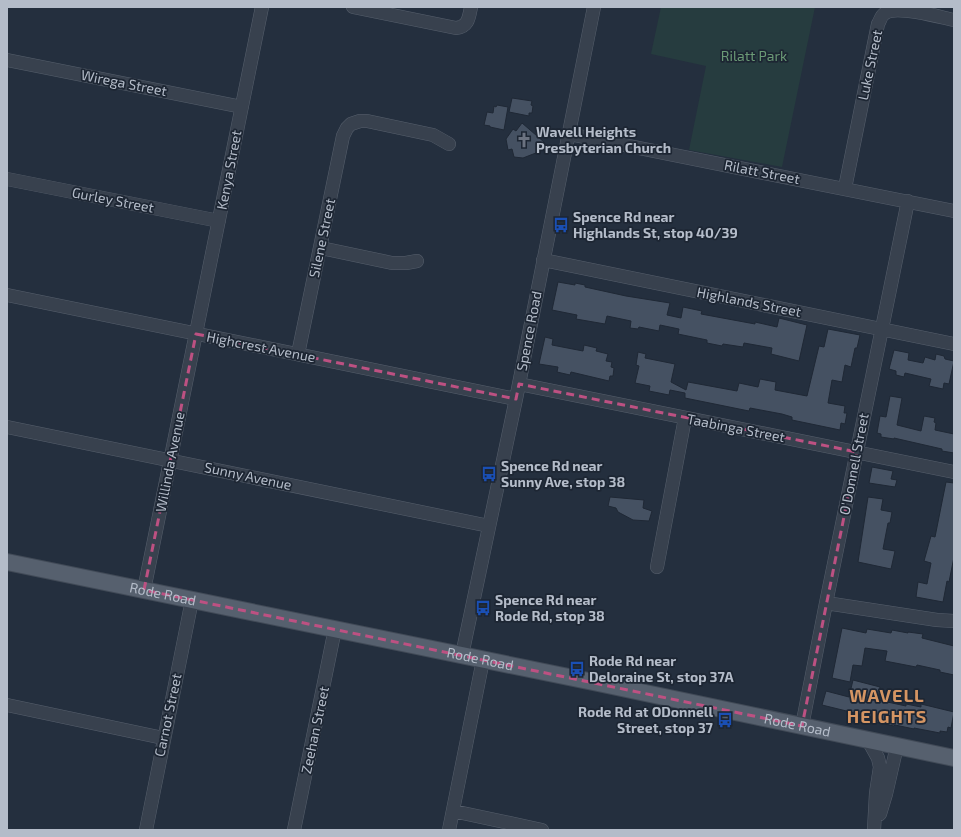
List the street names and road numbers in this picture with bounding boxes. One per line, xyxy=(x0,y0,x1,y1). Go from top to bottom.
street label: Luke Street xyxy=(854,28,885,102)
street label: Wirega Street xyxy=(80,66,168,99)
street label: Kenya Street xyxy=(212,129,245,211)
street label: Rilatt Street xyxy=(723,156,801,187)
street label: Gurley Street xyxy=(71,183,156,216)
street label: Silene Street xyxy=(305,197,338,279)
street label: Highlands Street xyxy=(695,283,803,320)
street label: Spence Road xyxy=(512,289,545,372)
street label: Highcrest Avenue xyxy=(205,328,317,365)
street label: Willinda Avenue xyxy=(151,410,188,514)
street label: Taabinga Street xyxy=(686,410,786,445)
street label: O'Donnell Street xyxy=(835,412,872,516)
street label: Sunny Avenue xyxy=(203,458,293,493)
street label: Rode Road xyxy=(128,578,198,608)
street label: Rode Road xyxy=(446,643,515,673)
street label: Carnot Street xyxy=(150,672,185,758)
street label: Zeehan Street xyxy=(297,685,332,775)
street label: Rode Road xyxy=(763,709,832,740)

